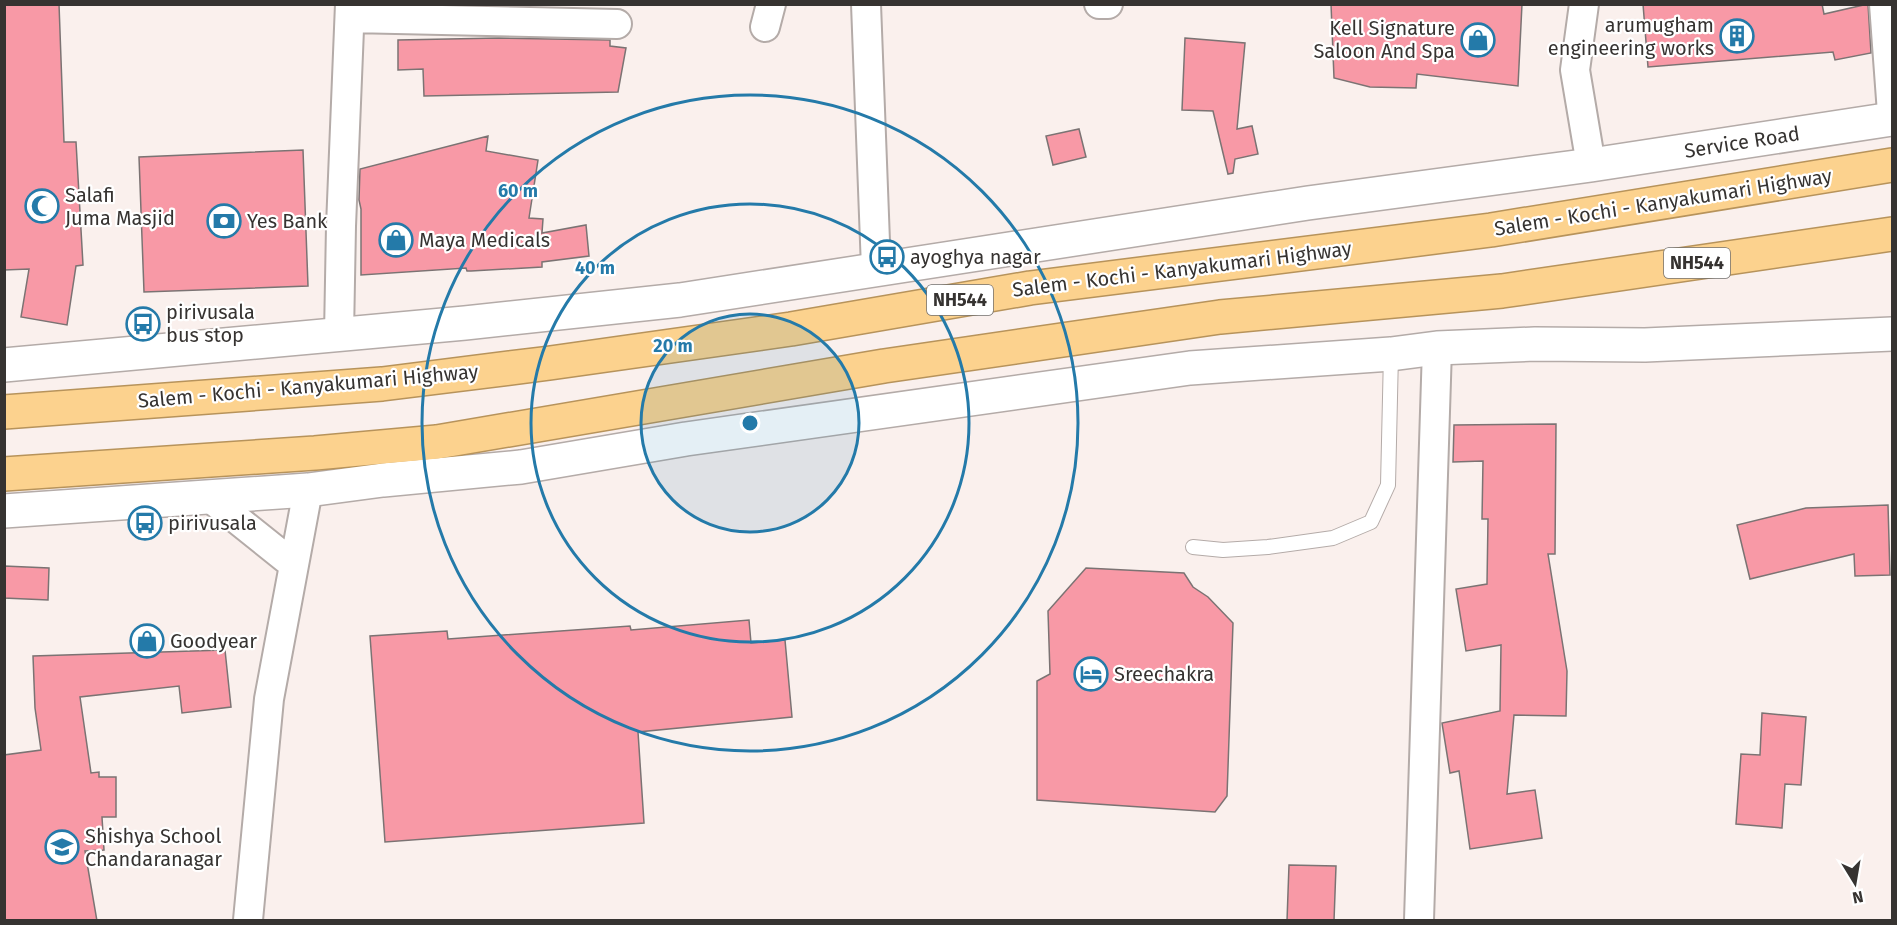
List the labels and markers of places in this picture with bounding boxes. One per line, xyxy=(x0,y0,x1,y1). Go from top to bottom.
place label: arumugham engineering works xyxy=(1548,13,1714,60)
place label: Kell Signature Saloon And Spa xyxy=(1313,16,1455,63)
building icon: arumugham engineering works xyxy=(1719,18,1755,54)
shop icon: Kell Signature Saloon And Spa xyxy=(1460,22,1496,58)
place label: Salafi Juma Masjid xyxy=(65,183,175,230)
mosque icon: Salafi Juma Masjid xyxy=(24,188,60,224)
bank icon: Yes Bank xyxy=(206,203,242,239)
place label: Yes Bank xyxy=(247,209,328,233)
shop icon: Maya Medicals xyxy=(378,222,414,258)
place label: Maya Medicals xyxy=(419,228,550,252)
bus stop icon: ayoghya nagar xyxy=(869,239,905,275)
place label: ayoghya nagar xyxy=(910,245,1041,269)
place label: pirivusala bus stop xyxy=(166,300,255,347)
bus stop icon: pirivusala bus stop xyxy=(125,306,161,342)
centre of rings xyxy=(740,413,760,433)
bus stop icon: pirivusala xyxy=(127,505,163,541)
place label: pirivusala xyxy=(168,511,257,535)
shop icon: Goodyear xyxy=(129,623,165,659)
place label: Goodyear xyxy=(170,629,257,653)
hotel icon: Sreechakra xyxy=(1073,656,1109,692)
place label: Sreechakra xyxy=(1114,662,1214,686)
place label: Shishya School Chandaranagar xyxy=(85,824,222,871)
school or university icon: Shishya School Chandaranagar xyxy=(44,829,80,865)

